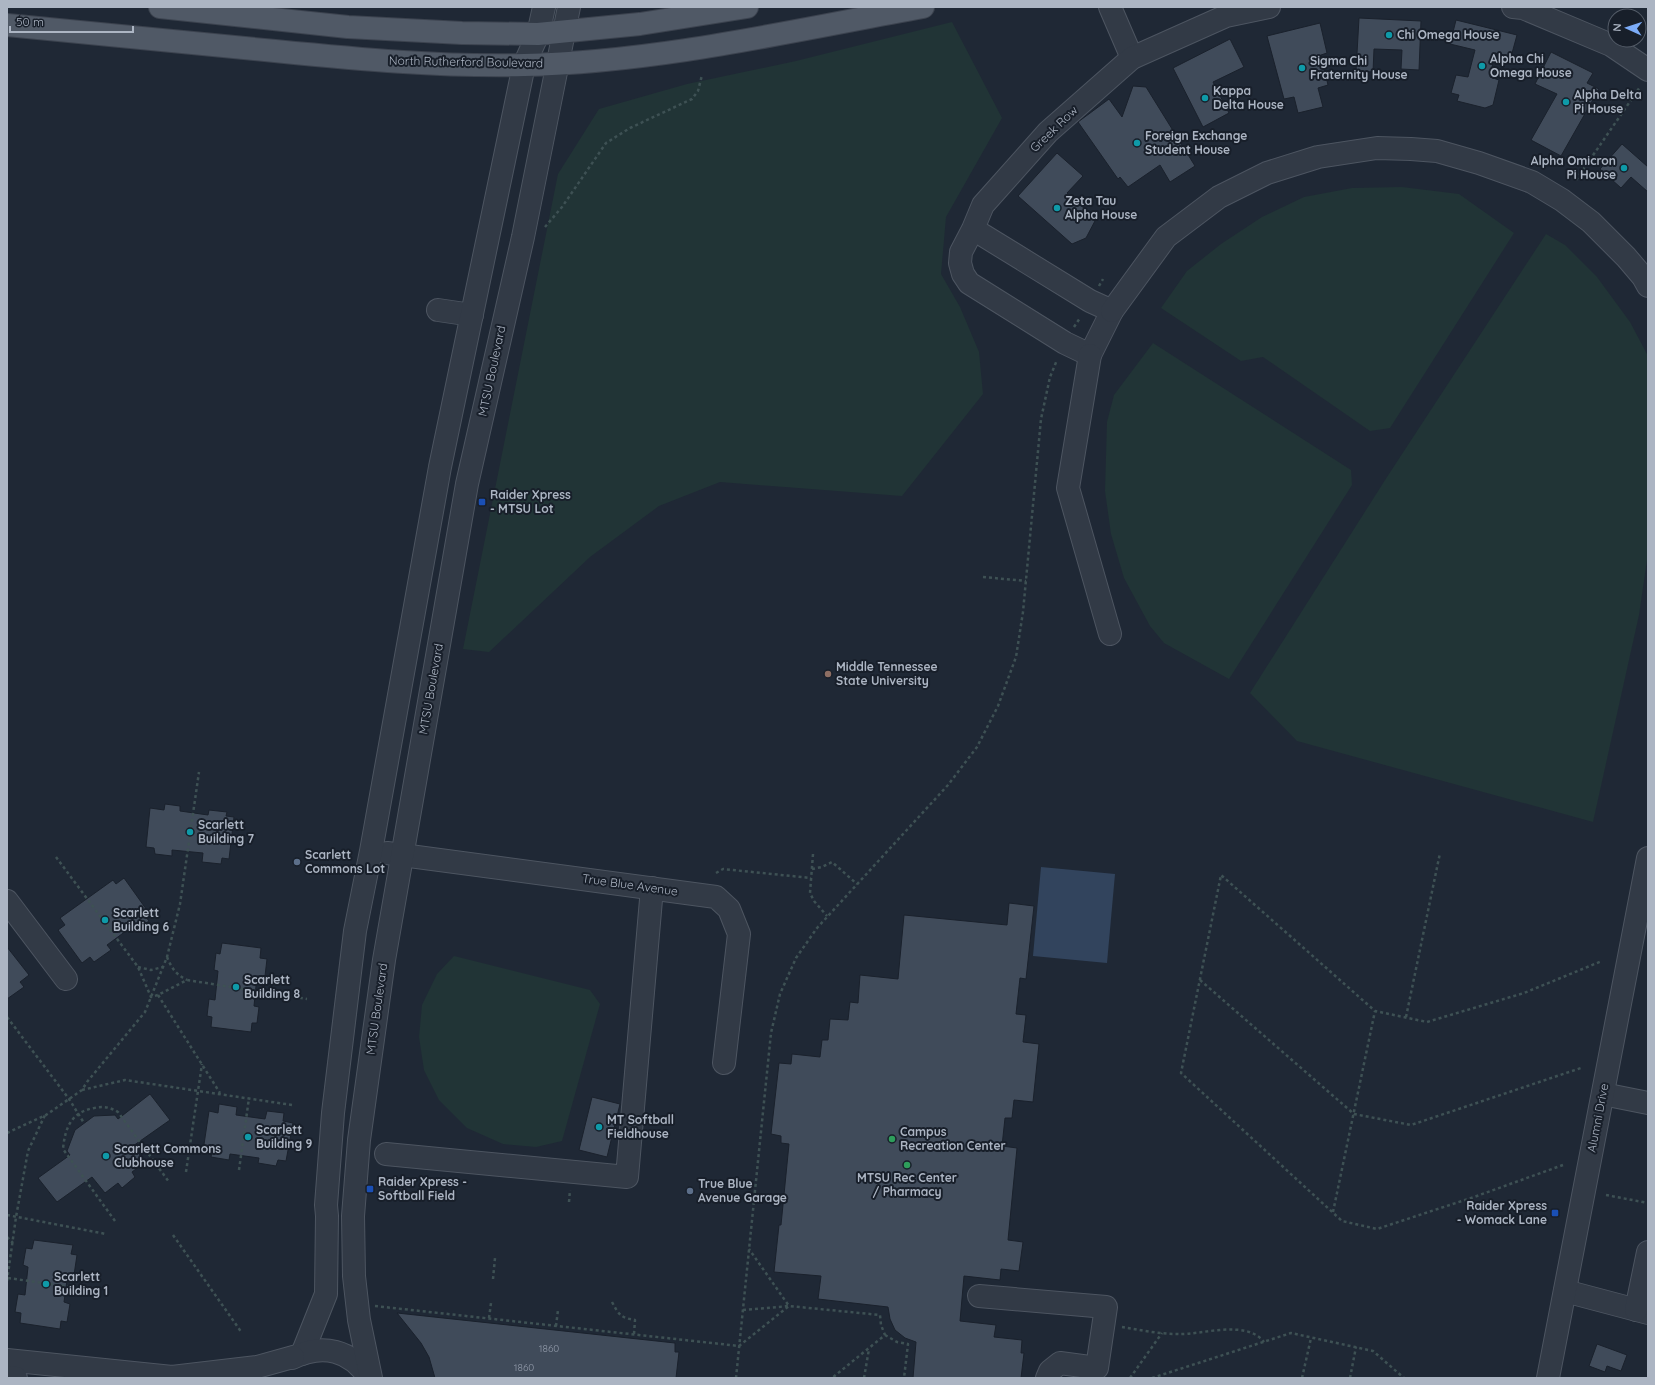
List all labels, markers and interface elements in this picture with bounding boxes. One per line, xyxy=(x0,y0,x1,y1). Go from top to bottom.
scale bar xyxy=(10,8,133,34)
north arrow xyxy=(1607,8,1647,48)
text: 50 m xyxy=(16,14,44,29)
text: N xyxy=(1610,23,1624,32)
place label: Chi Omega House xyxy=(1397,27,1499,42)
marker: Chi Omega House xyxy=(1384,30,1394,40)
place label: Alpha Chi Omega House xyxy=(1490,51,1572,80)
street label: North Rutherford Boulevard xyxy=(389,53,543,70)
place label: Sigma Chi Fraternity House xyxy=(1310,53,1408,82)
marker: Alpha Chi Omega House xyxy=(1477,61,1487,71)
marker: Sigma Chi Fraternity House xyxy=(1297,63,1307,73)
place label: Kappa Delta House xyxy=(1213,83,1284,112)
place label: Alpha Delta Pi House xyxy=(1574,87,1642,116)
marker: Kappa Delta House xyxy=(1200,93,1210,103)
marker: Alpha Delta Pi House xyxy=(1561,97,1571,107)
street label: Greek Row xyxy=(1027,102,1081,155)
place label: Foreign Exchange Student House xyxy=(1145,128,1247,157)
marker: Foreign Exchange Student House xyxy=(1132,138,1142,148)
place label: Alpha Omicron Pi House xyxy=(1531,153,1616,182)
marker: Alpha Omicron Pi House xyxy=(1619,163,1629,173)
place label: Zeta Tau Alpha House xyxy=(1065,193,1137,222)
marker: Zeta Tau Alpha House xyxy=(1052,203,1062,213)
street label: MTSU Boulevard xyxy=(475,324,508,418)
place label: Raider Xpress - MTSU Lot xyxy=(490,487,571,516)
marker: Raider Xpress - MTSU Lot xyxy=(477,497,487,507)
street label: MTSU Boulevard xyxy=(415,642,446,736)
place label: Middle Tennessee State University xyxy=(836,659,938,688)
marker: Middle Tennessee State University xyxy=(823,669,833,679)
place label: Scarlett Building 7 xyxy=(198,817,254,846)
marker: Scarlett Building 7 xyxy=(185,827,195,837)
place label: Scarlett Commons Lot xyxy=(305,847,385,876)
marker: Scarlett Commons Lot xyxy=(292,857,302,867)
street label: True Blue Avenue xyxy=(581,870,679,899)
place label: Scarlett Building 6 xyxy=(113,905,169,934)
marker: Scarlett Building 6 xyxy=(100,915,110,925)
street label: MTSU Boulevard xyxy=(363,962,390,1056)
place label: Scarlett Building 8 xyxy=(244,972,300,1001)
marker: Scarlett Building 8 xyxy=(231,982,241,992)
street label: Alumni Drive xyxy=(1583,1082,1612,1154)
place label: MT Softball Fieldhouse xyxy=(607,1112,674,1141)
place label: Scarlett Building 9 xyxy=(256,1122,312,1151)
marker: MT Softball Fieldhouse xyxy=(594,1122,604,1132)
place label: Campus Recreation Center xyxy=(900,1124,1006,1153)
marker: Scarlett Building 9 xyxy=(243,1132,253,1142)
marker: Campus Recreation Center xyxy=(887,1134,897,1144)
place label: Scarlett Commons Clubhouse xyxy=(114,1141,221,1170)
marker: Scarlett Commons Clubhouse xyxy=(101,1151,111,1161)
marker: MTSU Rec Center / Pharmacy xyxy=(902,1160,912,1170)
place label: MTSU Rec Center / Pharmacy xyxy=(857,1170,957,1199)
place label: Raider Xpress - Softball Field xyxy=(378,1174,467,1203)
place label: True Blue Avenue Garage xyxy=(698,1176,787,1205)
marker: Raider Xpress - Softball Field xyxy=(365,1184,375,1194)
marker: True Blue Avenue Garage xyxy=(685,1186,695,1196)
place label: Raider Xpress - Womack Lane xyxy=(1457,1198,1547,1227)
marker: Raider Xpress - Womack Lane xyxy=(1550,1208,1560,1218)
place label: Scarlett Building 1 xyxy=(54,1269,108,1298)
marker: Scarlett Building 1 xyxy=(41,1279,51,1289)
house number: 1860 xyxy=(539,1342,559,1355)
house number: 1860 xyxy=(514,1361,534,1374)

